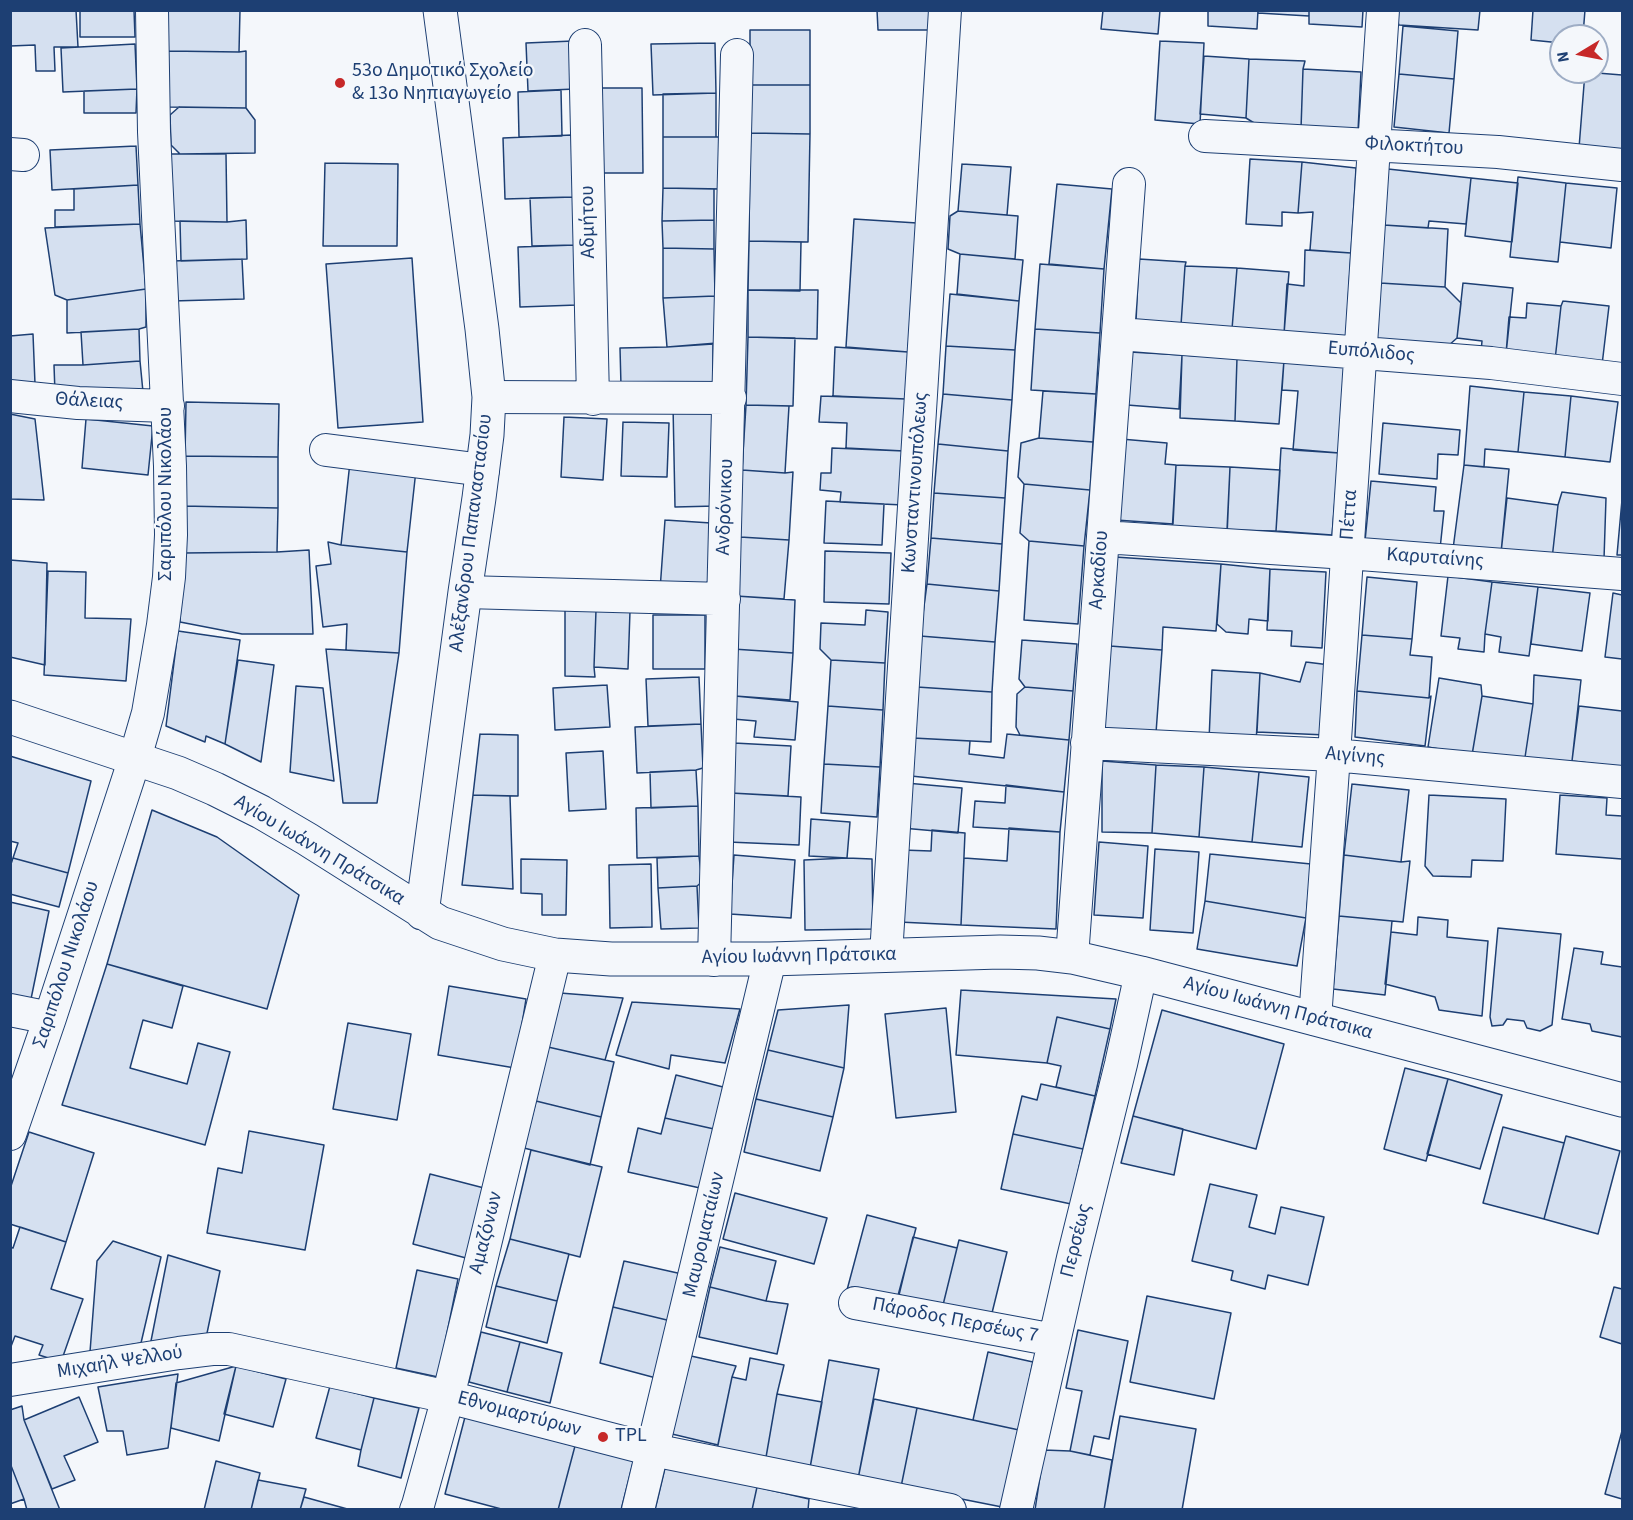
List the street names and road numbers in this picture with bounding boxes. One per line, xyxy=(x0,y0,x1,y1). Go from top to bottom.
street label: Φιλοκτήτου xyxy=(1364,132,1464,162)
street label: Αδμήτου xyxy=(576,185,602,259)
street label: Ευπόλιδος xyxy=(1327,337,1415,369)
street label: Θάλειας xyxy=(54,388,124,416)
street label: Κωνσταντινουπόλεως xyxy=(898,392,934,574)
street label: Σαριπόλου Νικολάου xyxy=(155,407,179,581)
street label: Αλέξανδρου Παπαναστασίου xyxy=(445,413,499,653)
street label: Ανδρόνικου xyxy=(712,458,740,556)
street label: Πέττα xyxy=(1336,489,1364,541)
street label: Αρκαδίου xyxy=(1085,530,1115,610)
street label: Καρυταίνης xyxy=(1385,544,1485,574)
street label: Αιγίνης xyxy=(1324,742,1386,772)
street label: Αγίου Ιωάννη Πράτσικα xyxy=(229,791,409,911)
street label: Σαριπόλου Νικολάου xyxy=(29,878,105,1052)
street label: Αγίου Ιωάννη Πράτσικα xyxy=(701,943,897,971)
street label: Αγίου Ιωάννη Πράτσικα xyxy=(1181,972,1375,1046)
street label: Μαυροματαίων xyxy=(679,1170,731,1300)
street label: Αμαζόνων xyxy=(465,1189,509,1277)
street label: Περσέως xyxy=(1056,1202,1098,1280)
street label: Πάροδος Περσέως 7 xyxy=(870,1293,1040,1349)
street label: Μιχαήλ Ψελλού xyxy=(56,1341,184,1385)
street label: Εθνομαρτύρων xyxy=(455,1387,583,1443)

